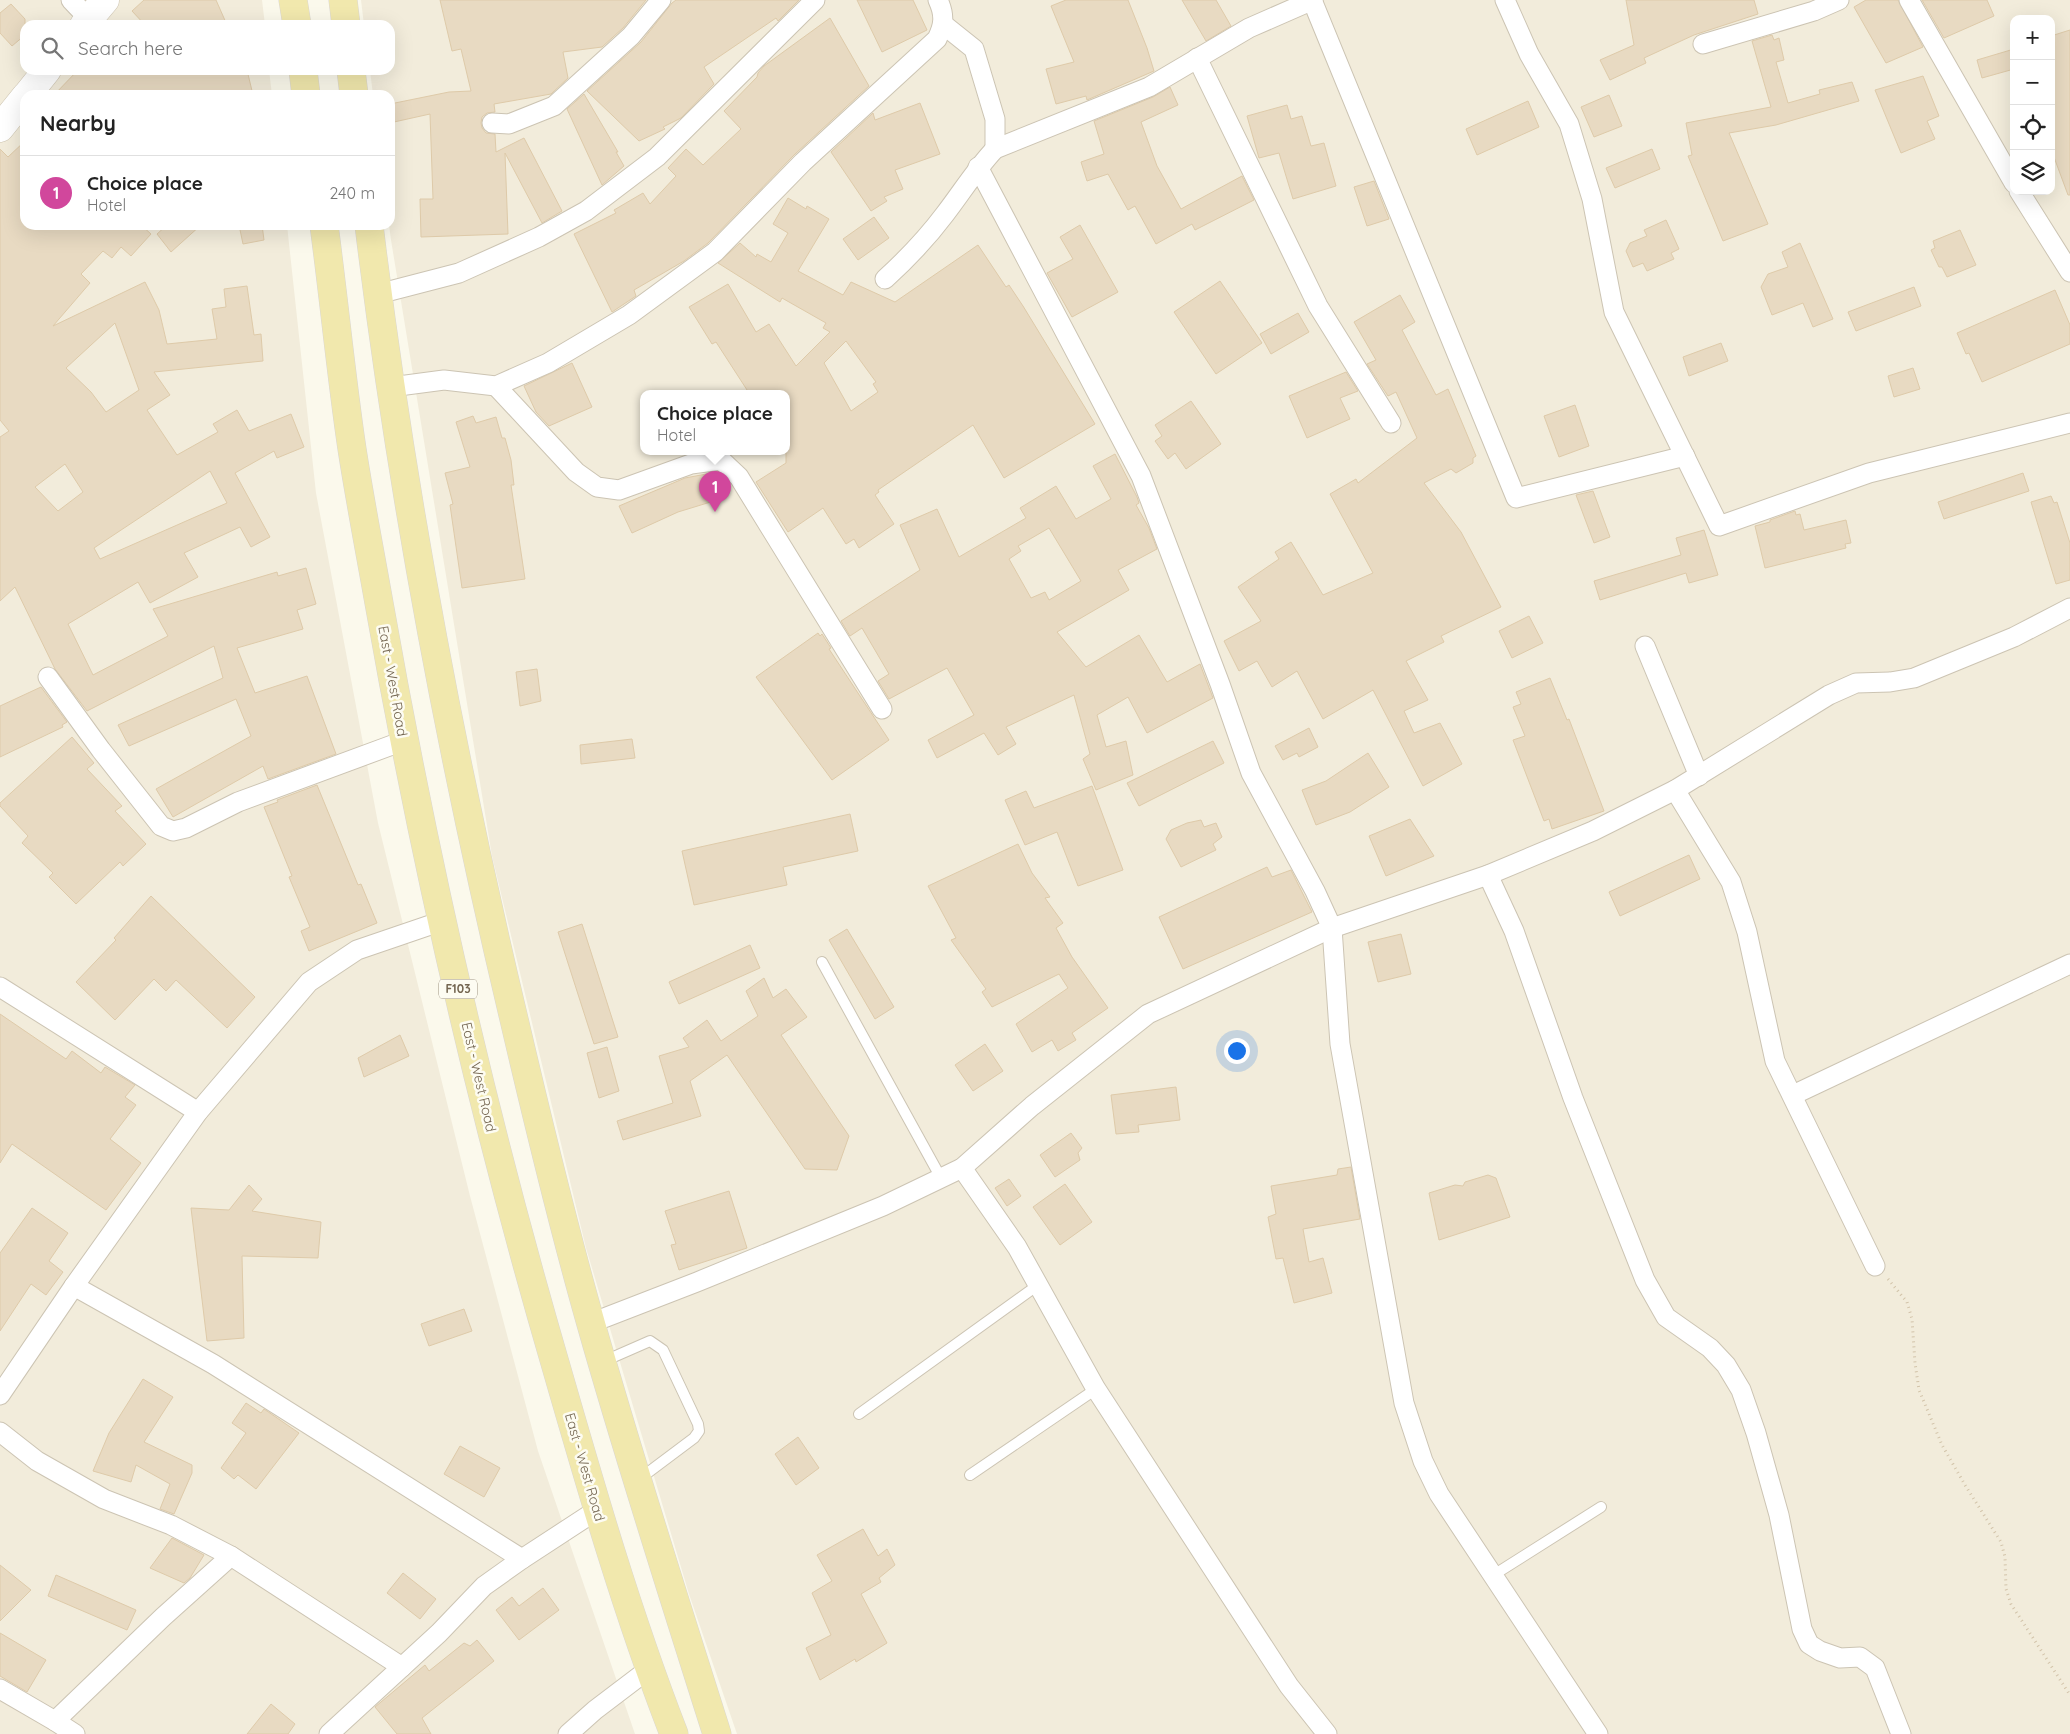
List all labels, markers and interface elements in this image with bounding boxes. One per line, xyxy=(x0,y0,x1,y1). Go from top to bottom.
map controls xyxy=(2010,15,2055,195)
button: + xyxy=(2010,15,2055,60)
search box xyxy=(20,20,395,75)
icon: search xyxy=(38,34,66,62)
text: Search here xyxy=(78,36,183,60)
button: − xyxy=(2010,60,2055,105)
button: locate xyxy=(2010,105,2055,150)
text: Nearby xyxy=(40,110,116,136)
button: layers xyxy=(2010,150,2055,195)
text: Choice place xyxy=(87,171,203,195)
text: 1 xyxy=(53,183,59,203)
text: 240 m xyxy=(329,183,375,203)
text: Hotel xyxy=(87,195,126,215)
popup xyxy=(640,390,790,455)
text: Choice place xyxy=(657,401,773,425)
text: Hotel xyxy=(657,425,696,445)
pin: 1 xyxy=(699,471,731,512)
street label: East - West Road xyxy=(374,624,412,738)
road number: F103 xyxy=(439,980,477,999)
street label: East - West Road xyxy=(458,1020,500,1134)
your location xyxy=(1224,1038,1250,1064)
street label: East - West Road xyxy=(561,1411,609,1523)

